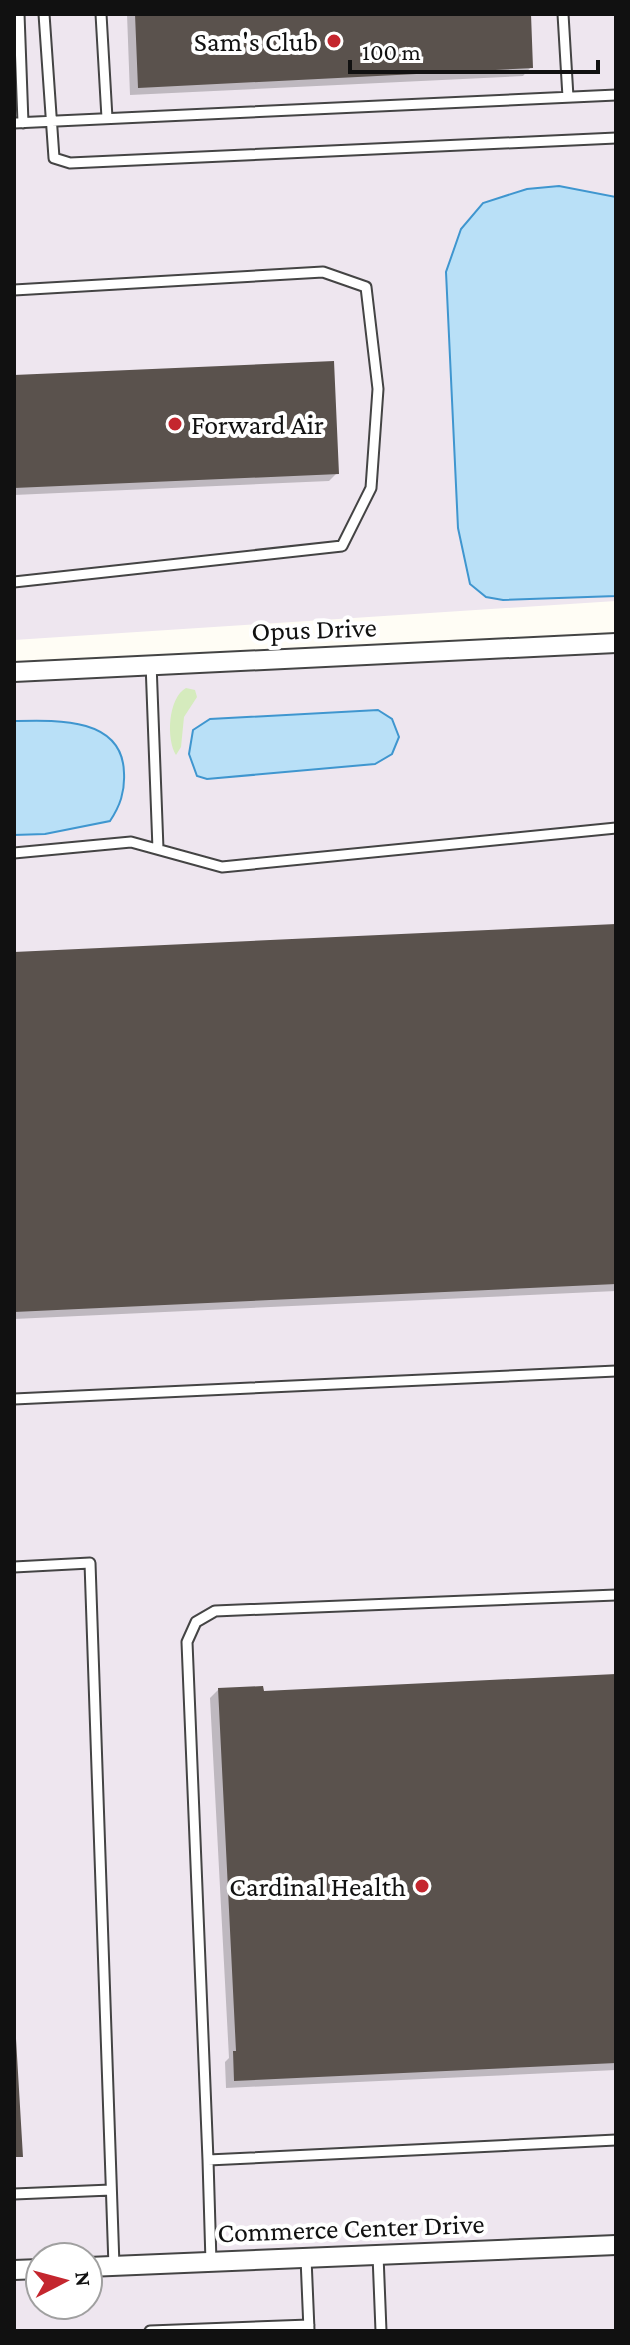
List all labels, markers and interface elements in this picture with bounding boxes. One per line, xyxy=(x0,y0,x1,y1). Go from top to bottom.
scale bar xyxy=(350,24,598,74)
place label: Sam's Club xyxy=(194,26,318,57)
marker: Sam's Club xyxy=(325,32,343,50)
text: 100 m xyxy=(362,38,421,65)
place label: Forward Air xyxy=(191,409,324,440)
marker: Forward Air xyxy=(166,415,184,433)
street label: Opus Drive xyxy=(251,611,377,647)
place label: Cardinal Health xyxy=(229,1871,406,1902)
marker: Cardinal Health xyxy=(413,1877,431,1895)
street label: Commerce Center Drive xyxy=(217,2208,485,2248)
north arrow xyxy=(24,2241,104,2321)
text: N xyxy=(70,2270,97,2288)

